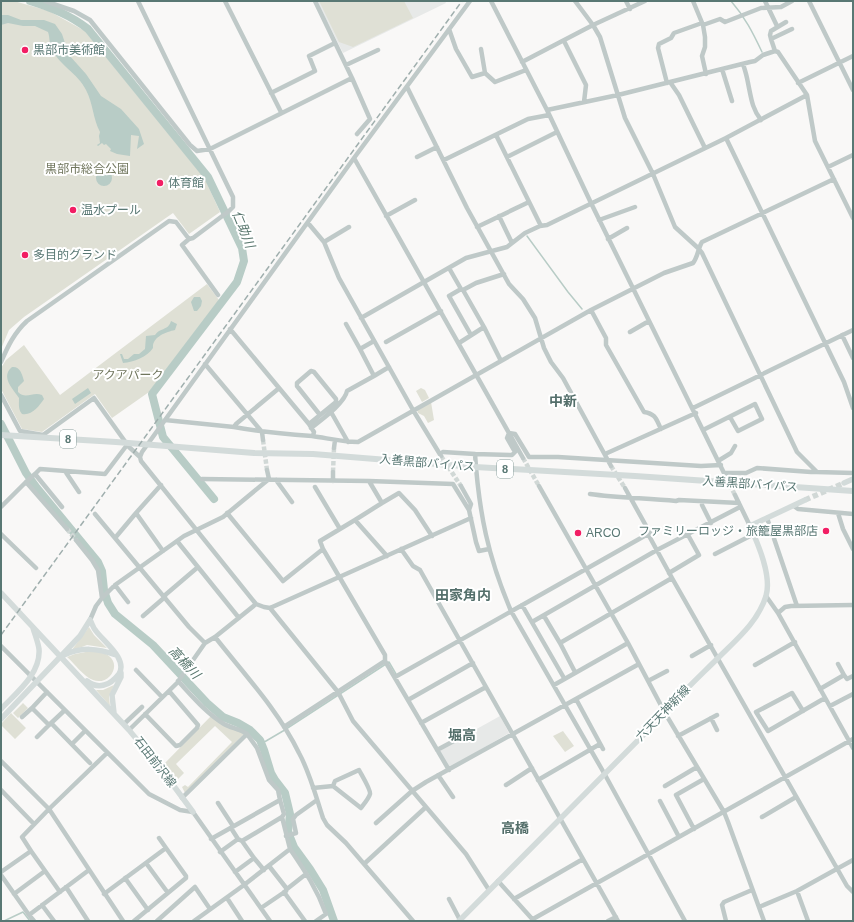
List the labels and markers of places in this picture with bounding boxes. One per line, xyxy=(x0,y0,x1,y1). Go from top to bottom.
place label: 黒部市美術館 xyxy=(33,43,105,57)
marker: 黒部市美術館 xyxy=(20,45,30,55)
place label: 体育館 xyxy=(168,176,204,190)
marker: 体育館 xyxy=(155,178,165,188)
place label: 温水プール xyxy=(81,203,141,217)
marker: 温水プール xyxy=(68,205,78,215)
place label: 多目的グランド xyxy=(33,248,117,262)
marker: 多目的グランド xyxy=(20,250,30,260)
place label: ファミリーロッジ・旅籠屋黒部店 xyxy=(638,524,818,538)
place label: ARCO xyxy=(586,526,621,540)
marker: ファミリーロッジ・旅籠屋黒部店 xyxy=(821,526,831,536)
marker: ARCO xyxy=(573,528,583,538)

